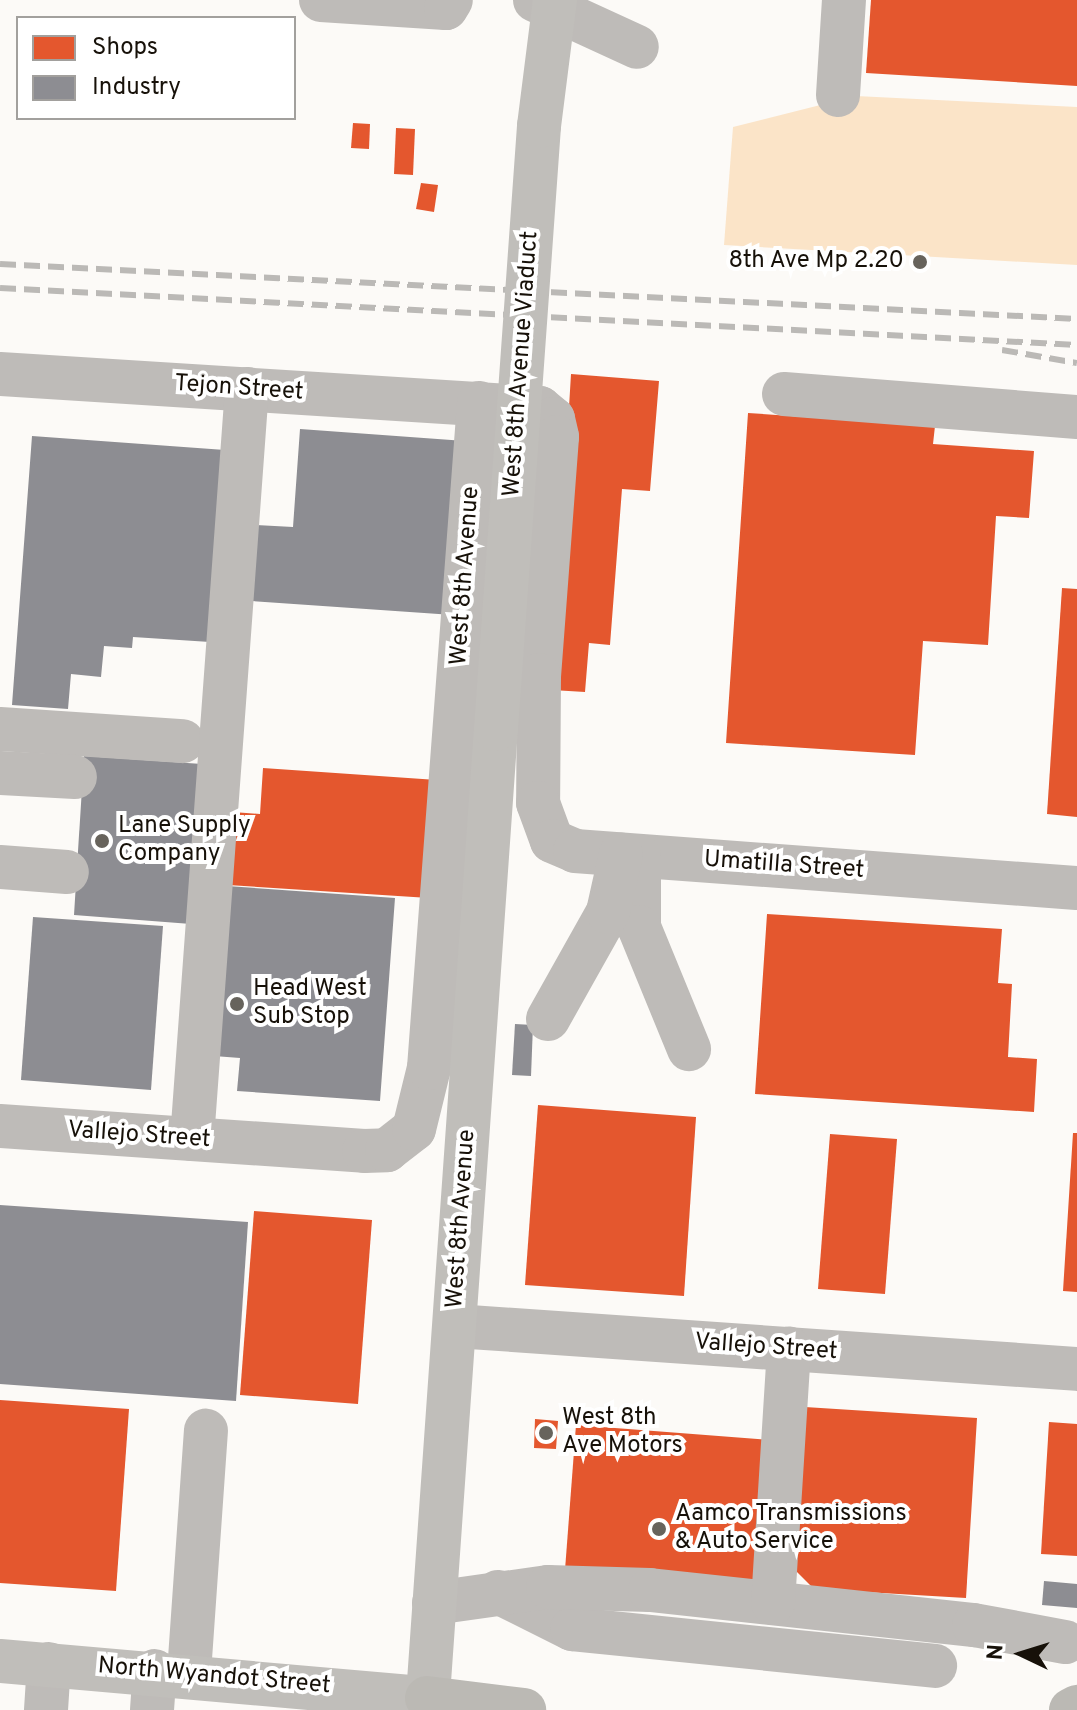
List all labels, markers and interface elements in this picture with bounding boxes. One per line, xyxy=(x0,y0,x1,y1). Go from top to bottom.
legend xyxy=(16,16,296,120)
text: Shops xyxy=(92,33,158,63)
text: Industry xyxy=(92,73,181,103)
street label: West 8th Avenue Viaduct xyxy=(498,229,546,499)
place label: 8th Ave Mp 2.20 xyxy=(728,248,904,276)
marker: 8th Ave Mp 2.20 xyxy=(911,253,929,271)
street label: Tejon Street xyxy=(173,370,305,408)
street label: West 8th Avenue xyxy=(445,485,487,667)
place label: Lane Supply Company xyxy=(118,813,251,869)
marker: Lane Supply Company xyxy=(93,832,111,850)
street label: Umatilla Street xyxy=(703,846,865,886)
place label: Head West Sub Stop xyxy=(253,976,367,1032)
marker: Head West Sub Stop xyxy=(228,995,246,1013)
street label: Vallejo Street xyxy=(67,1117,211,1155)
street label: West 8th Avenue xyxy=(441,1128,483,1310)
street label: Vallejo Street xyxy=(694,1329,838,1367)
place label: West 8th Ave Motors xyxy=(562,1405,683,1461)
marker: West 8th Ave Motors xyxy=(537,1424,555,1442)
place label: Aamco Transmissions & Auto Service xyxy=(675,1501,908,1557)
marker: Aamco Transmissions & Auto Service xyxy=(650,1520,668,1538)
north arrow xyxy=(981,1614,1061,1694)
text: N xyxy=(983,1643,1011,1661)
street label: North Wyandot Street xyxy=(96,1652,332,1702)

